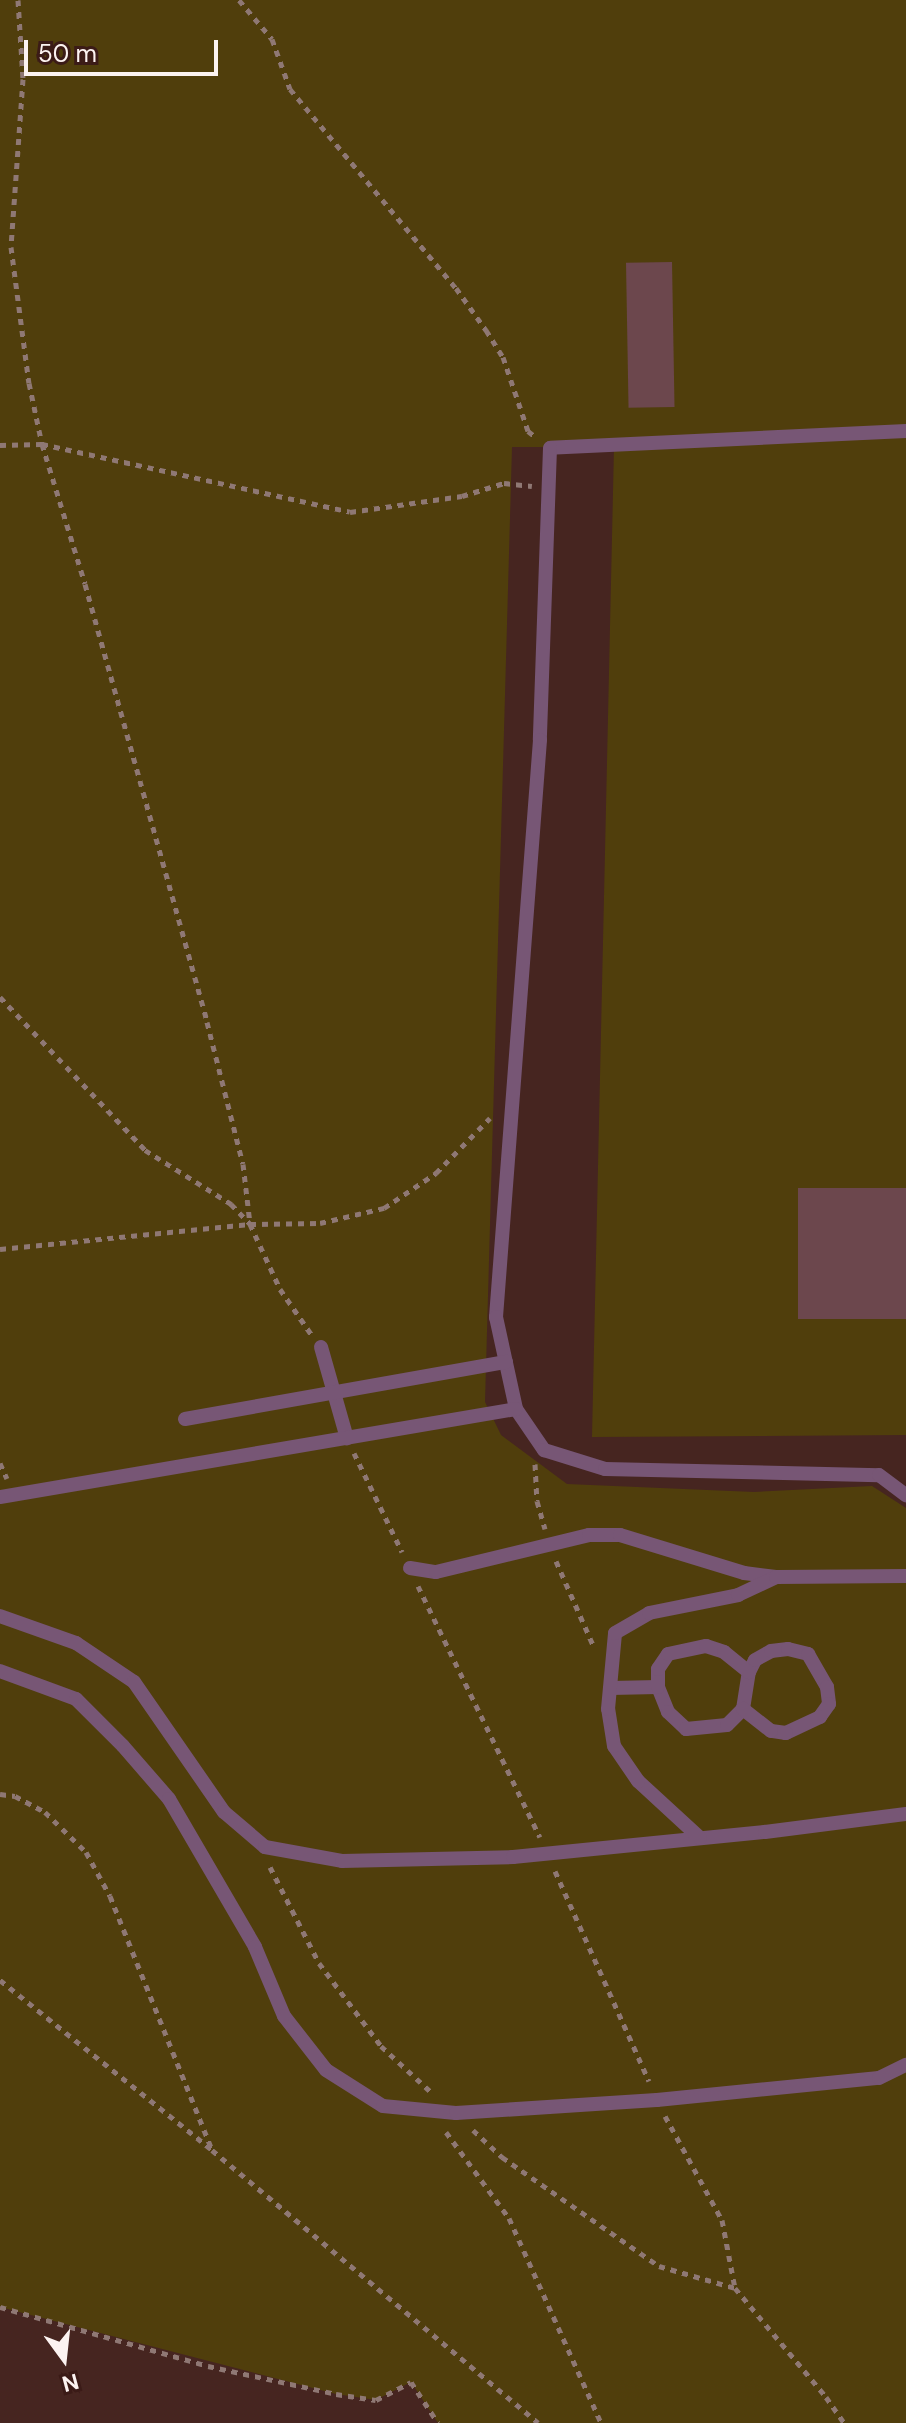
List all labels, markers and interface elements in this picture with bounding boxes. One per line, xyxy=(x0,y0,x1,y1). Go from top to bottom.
scale bar xyxy=(28,24,222,74)
text: 50 m xyxy=(38,38,97,69)
north arrow xyxy=(24,2319,104,2399)
text: N xyxy=(59,2367,82,2399)

